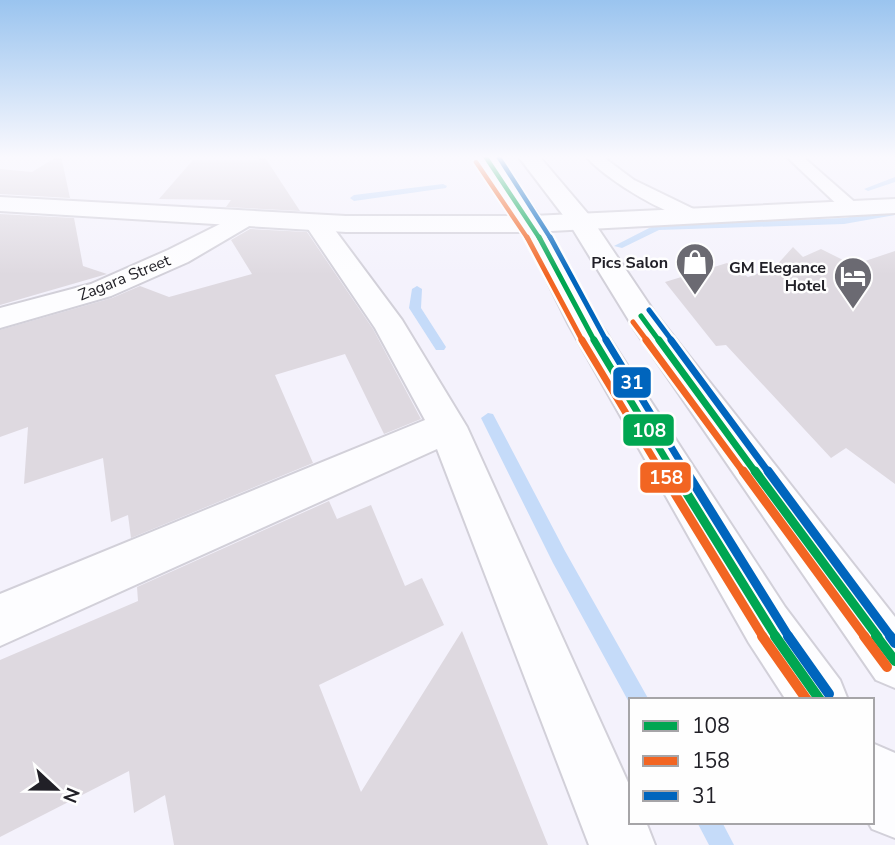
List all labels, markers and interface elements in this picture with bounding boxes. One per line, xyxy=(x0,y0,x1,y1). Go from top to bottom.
shop icon: Pics Salon xyxy=(674,241,716,296)
street label: Zagara Street xyxy=(75,249,174,306)
place label: Pics Salon xyxy=(591,252,668,274)
hotel icon: GM Elegance Hotel xyxy=(832,255,874,310)
place label: GM Elegance Hotel xyxy=(729,257,826,297)
line badge: 31 xyxy=(612,366,652,399)
text: 31 xyxy=(621,370,643,396)
line badge: 108 xyxy=(622,413,675,447)
text: 108 xyxy=(632,418,666,444)
line badge: 158 xyxy=(639,461,692,494)
text: 158 xyxy=(649,465,683,491)
legend xyxy=(629,698,874,824)
text: 108 xyxy=(692,712,730,740)
text: 158 xyxy=(692,747,730,775)
north arrow xyxy=(21,754,91,824)
text: 31 xyxy=(692,782,717,810)
text: N xyxy=(56,784,86,806)

